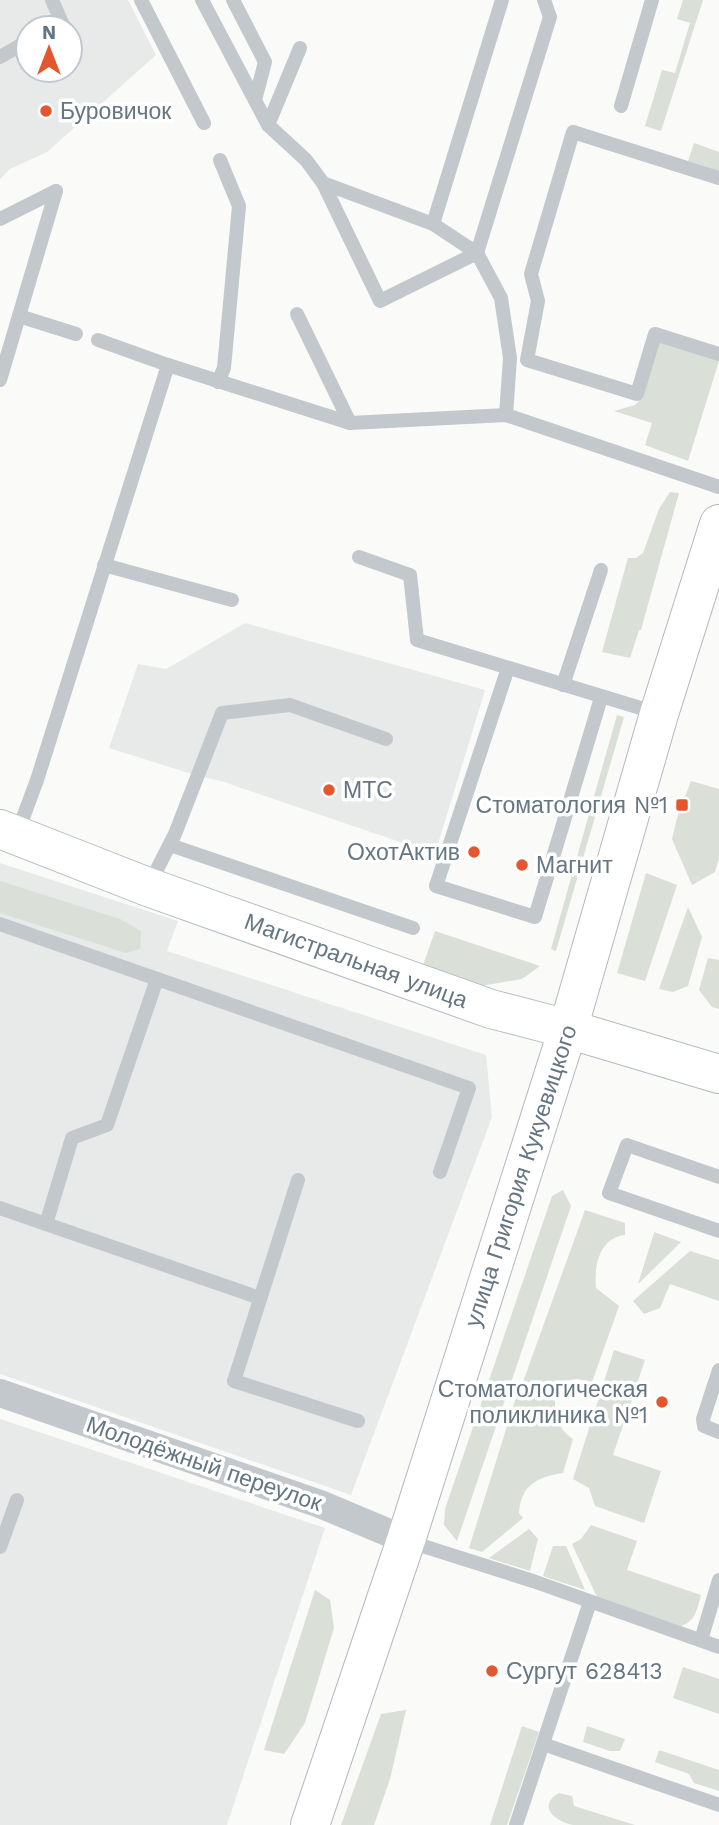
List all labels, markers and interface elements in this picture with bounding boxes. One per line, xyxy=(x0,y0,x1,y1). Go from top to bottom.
north arrow xyxy=(14,14,84,84)
text: N xyxy=(42,21,56,44)
place label: Буровичок xyxy=(60,98,172,125)
marker: Буровичок xyxy=(38,103,54,119)
place label: МТС xyxy=(343,777,393,804)
marker: МТС xyxy=(321,782,337,798)
place label: Стоматология №1 xyxy=(476,792,668,819)
marker: Стоматология №1 xyxy=(674,797,690,813)
place label: ОхотАктив xyxy=(347,839,460,866)
marker: ОхотАктив xyxy=(466,844,482,860)
place label: Магнит xyxy=(536,852,613,879)
marker: Магнит xyxy=(514,857,530,873)
street label: Магистральная улица xyxy=(241,908,471,1014)
street label: улица Григория Кукуевицкого xyxy=(459,1022,583,1330)
place label: Стоматологическая поликлиника №1 xyxy=(438,1376,648,1429)
marker: Стоматологическая поликлиника №1 xyxy=(654,1394,670,1410)
street label: Молодёжный переулок xyxy=(83,1411,326,1517)
place label: Сургут 628413 xyxy=(506,1658,663,1685)
marker: Сургут 628413 xyxy=(484,1663,500,1679)

